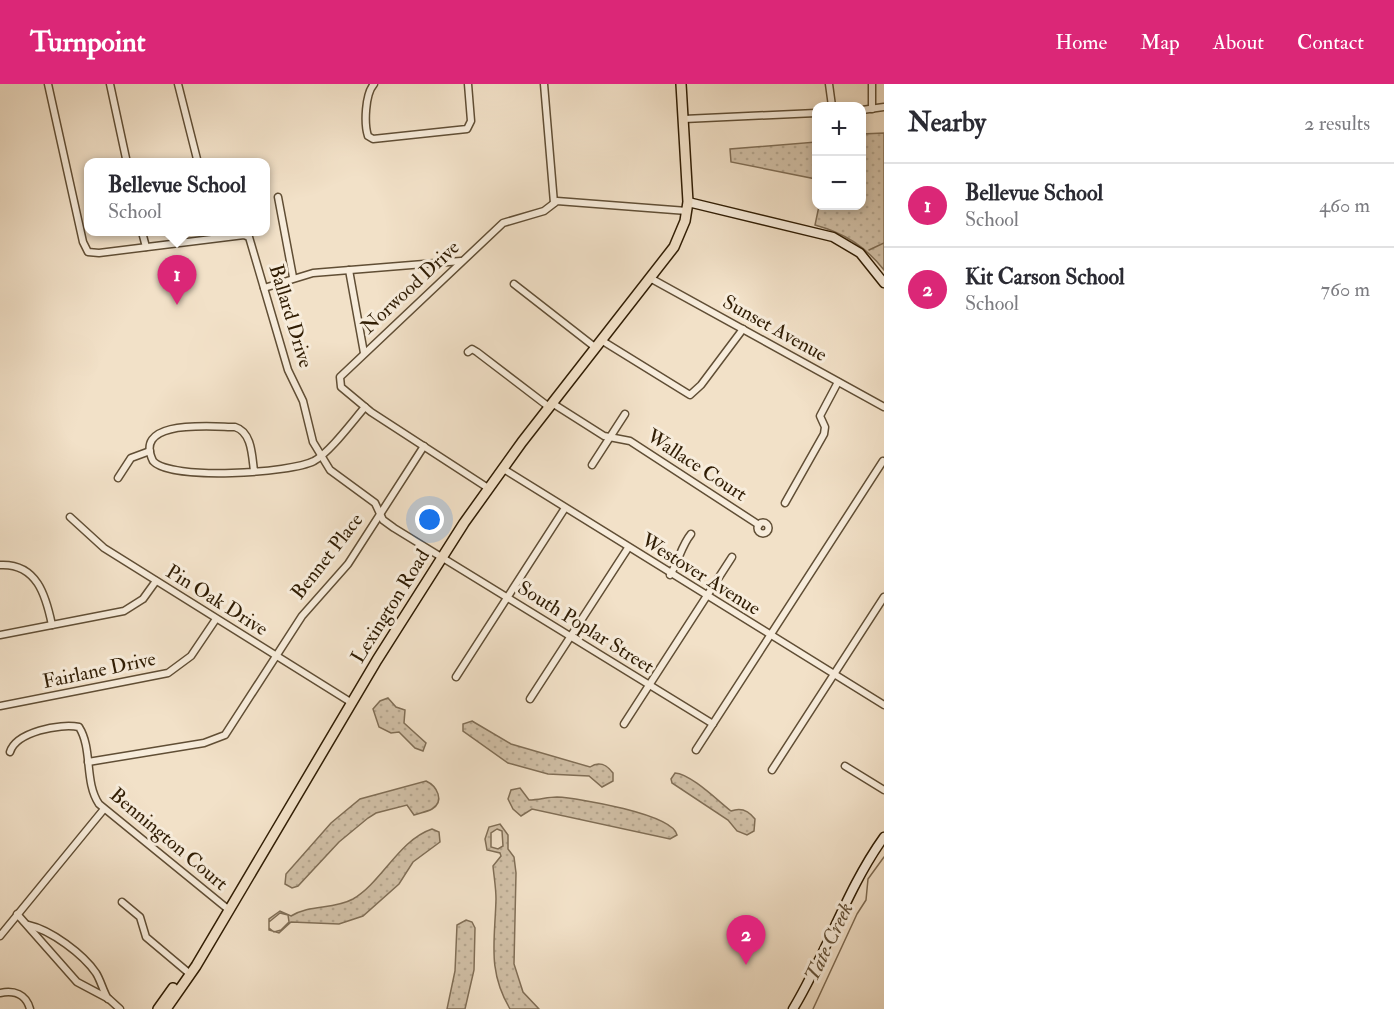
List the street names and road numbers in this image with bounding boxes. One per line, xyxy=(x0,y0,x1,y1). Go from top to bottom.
street label: Norwood Drive xyxy=(355,235,465,339)
street label: Ballard Drive xyxy=(263,261,319,371)
street label: Sunset Avenue xyxy=(718,289,832,367)
street label: Wallace Court xyxy=(641,423,752,507)
street label: Bennet Place xyxy=(286,508,368,604)
street label: Westover Avenue xyxy=(636,527,765,621)
street label: Lexington Road xyxy=(345,544,435,668)
street label: Pin Oak Drive xyxy=(161,559,273,641)
street label: South Poplar Street xyxy=(513,575,659,680)
street label: Fairlane Drive xyxy=(40,646,158,694)
street label: Bennington Court xyxy=(105,782,234,896)

